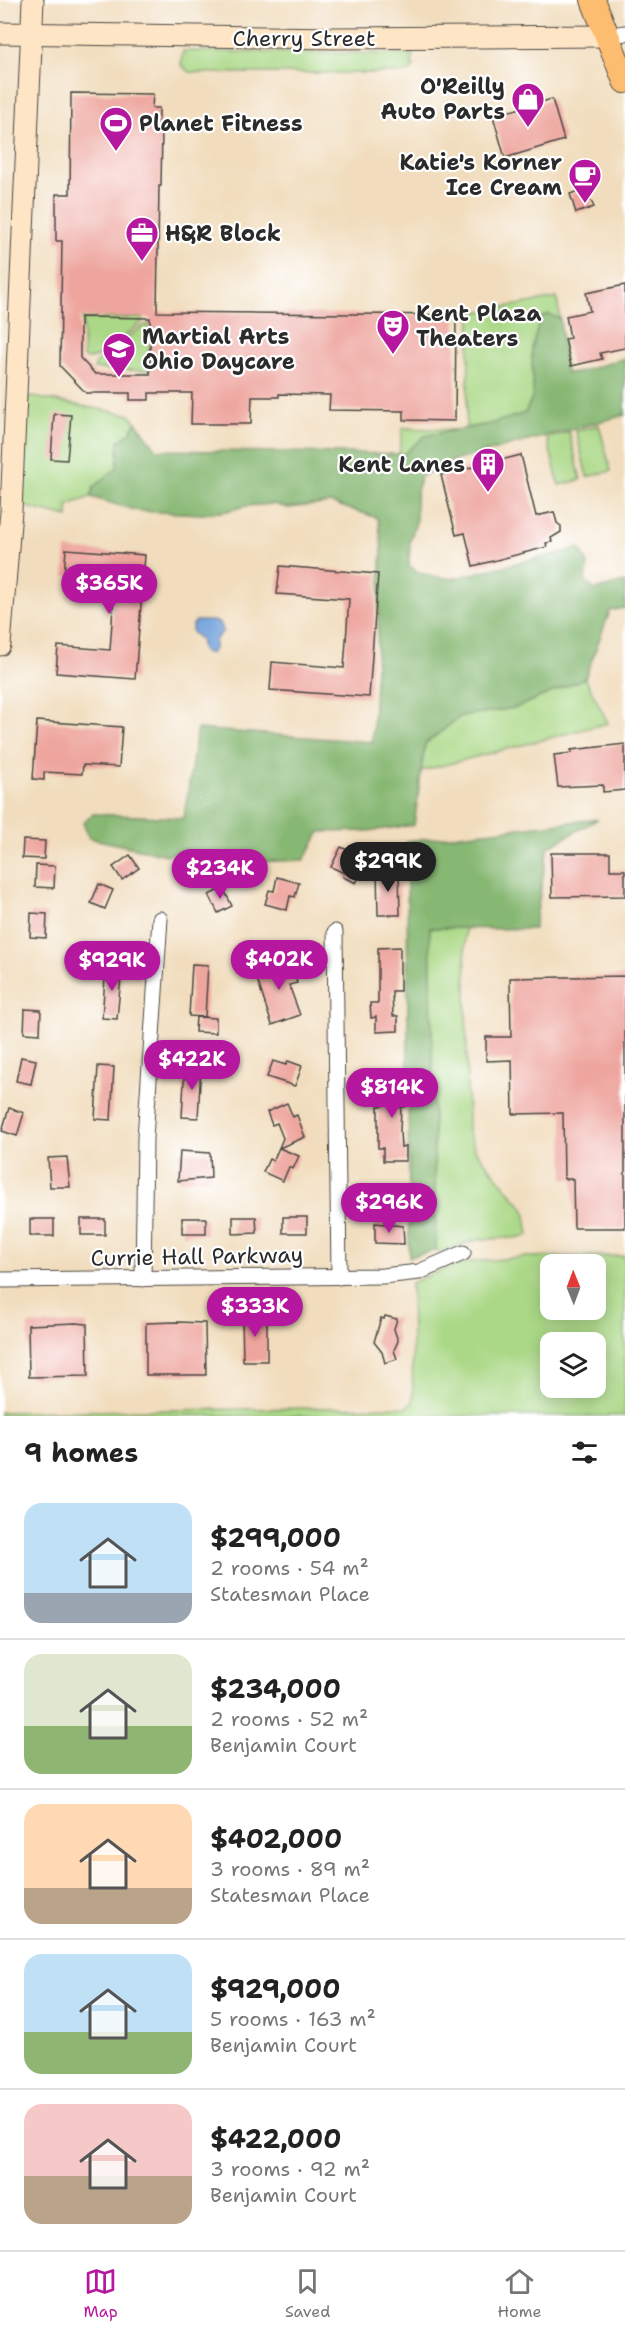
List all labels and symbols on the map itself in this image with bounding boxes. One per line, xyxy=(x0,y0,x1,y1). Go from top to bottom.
street label: Cherry Street xyxy=(232,24,376,53)
place label: O'Reilly Auto Parts xyxy=(380,72,505,126)
shop icon: O'Reilly Auto Parts xyxy=(510,81,546,128)
sports icon: Planet Fitness xyxy=(98,105,134,152)
place label: Planet Fitness xyxy=(139,109,303,138)
place label: Katie's Korner Ice Cream xyxy=(399,148,562,202)
cafe icon: Katie's Korner Ice Cream xyxy=(567,157,603,204)
office icon: H&R Block xyxy=(124,215,160,262)
place label: H&R Block xyxy=(165,219,281,248)
place label: Kent Plaza Theaters xyxy=(416,299,541,353)
theatre icon: Kent Plaza Theaters xyxy=(375,308,411,355)
place label: Martial Arts Ohio Daycare xyxy=(142,322,295,376)
school or university icon: Martial Arts Ohio Daycare xyxy=(101,331,137,378)
building icon: Kent Lanes xyxy=(470,446,506,493)
place label: Kent Lanes xyxy=(338,450,465,479)
pin: $365K xyxy=(67,564,151,615)
pin: $299K xyxy=(346,842,430,893)
pin: $234K xyxy=(178,849,262,900)
pin: $402K xyxy=(237,940,321,991)
pin: $929K xyxy=(70,941,154,992)
pin: $422K xyxy=(150,1040,234,1091)
pin: $814K xyxy=(350,1068,434,1119)
pin: $296K xyxy=(347,1183,431,1234)
street label: Currie Hall Parkway xyxy=(90,1240,304,1273)
north arrow xyxy=(540,1254,606,1320)
pin: $333K xyxy=(213,1287,297,1338)

